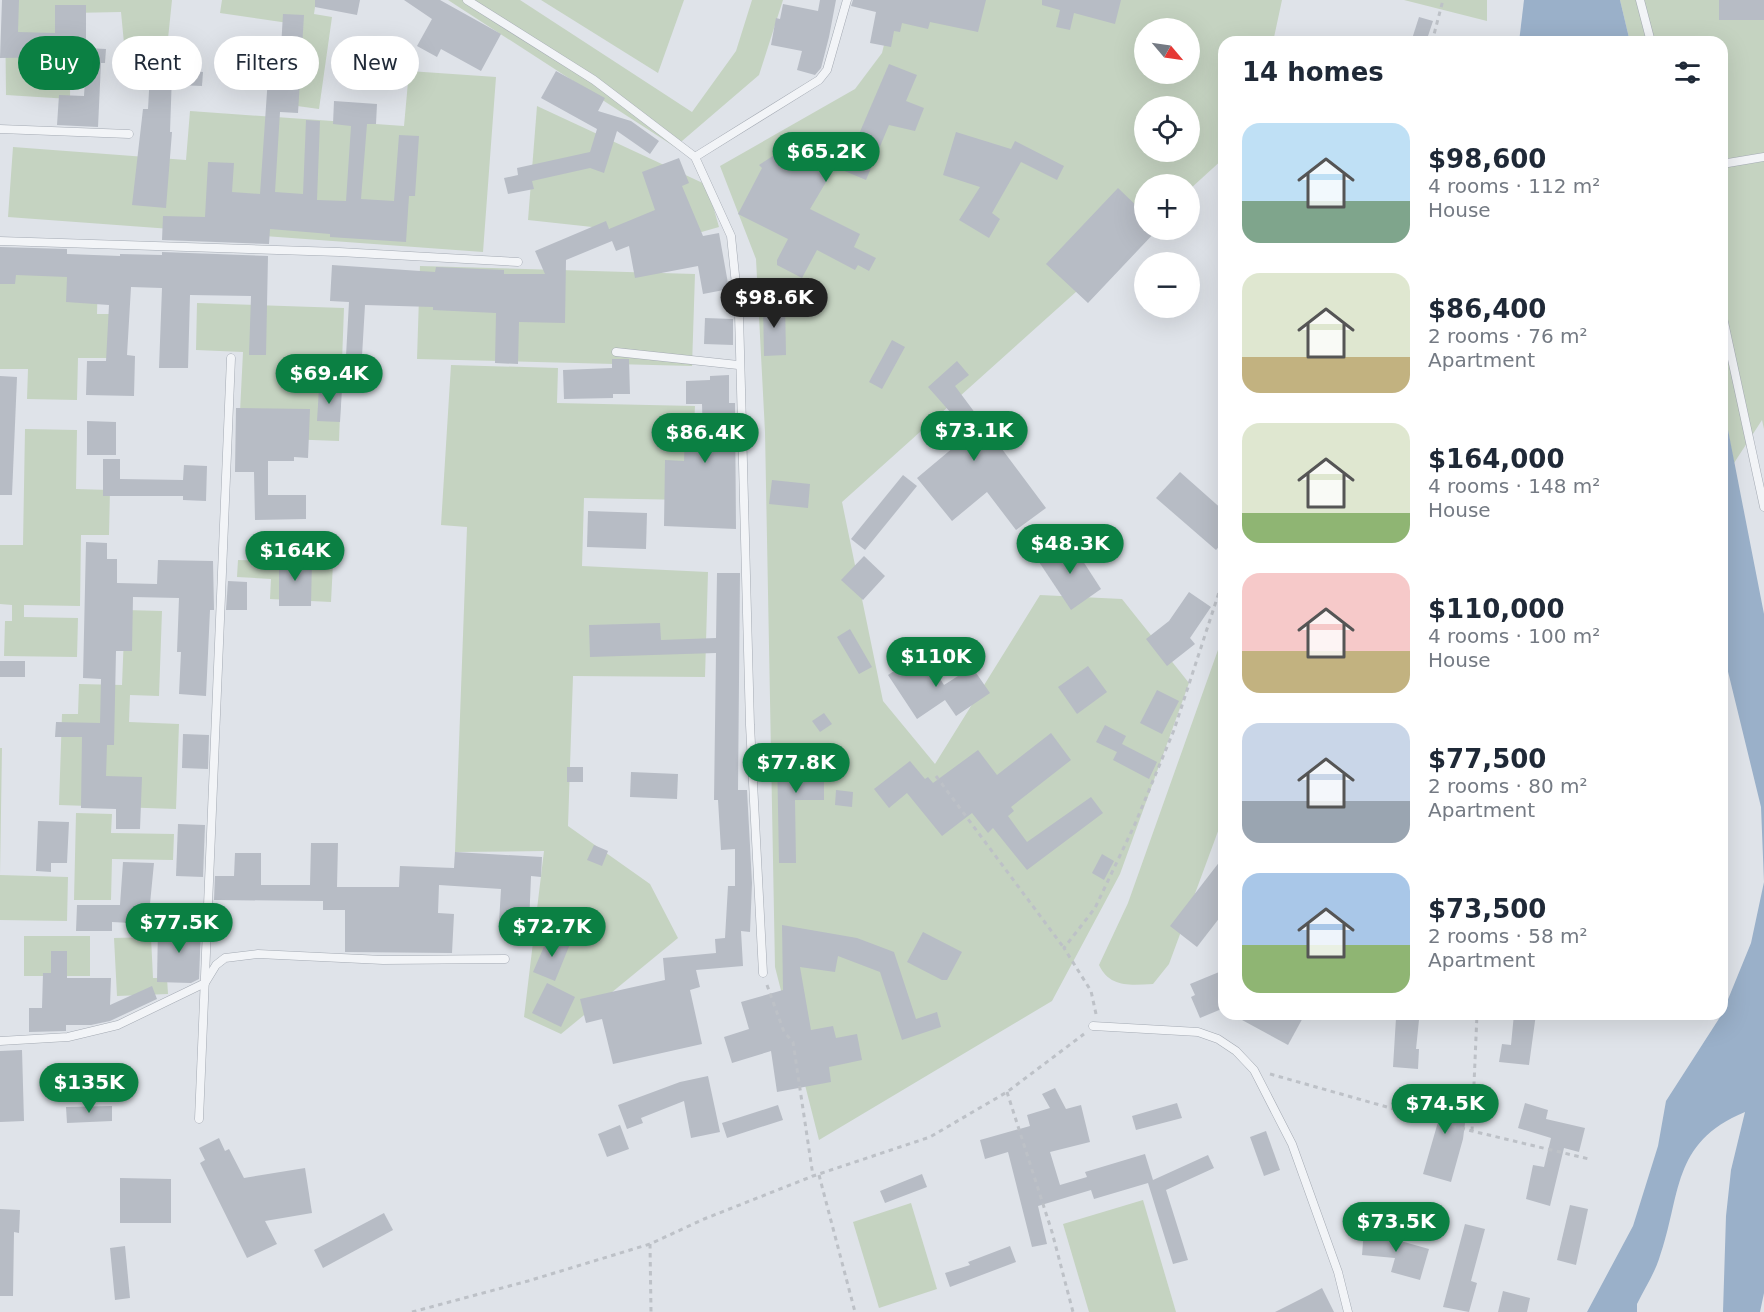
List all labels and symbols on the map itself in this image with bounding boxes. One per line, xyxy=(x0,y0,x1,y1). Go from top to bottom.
north arrow xyxy=(1134,18,1200,84)
pin: $65.2K xyxy=(777,132,875,183)
pin: $98.6K xyxy=(725,278,823,329)
pin: $69.4K xyxy=(280,354,378,405)
pin: $73.1K xyxy=(925,411,1023,462)
pin: $86.4K xyxy=(656,413,754,464)
pin: $48.3K xyxy=(1021,524,1119,575)
pin: $164K xyxy=(253,531,337,582)
pin: $110K xyxy=(894,637,978,688)
pin: $77.8K xyxy=(747,743,845,794)
pin: $77.5K xyxy=(130,903,228,954)
pin: $72.7K xyxy=(503,907,601,958)
pin: $135K xyxy=(47,1063,131,1114)
pin: $74.5K xyxy=(1396,1084,1494,1135)
pin: $73.5K xyxy=(1347,1202,1445,1253)

